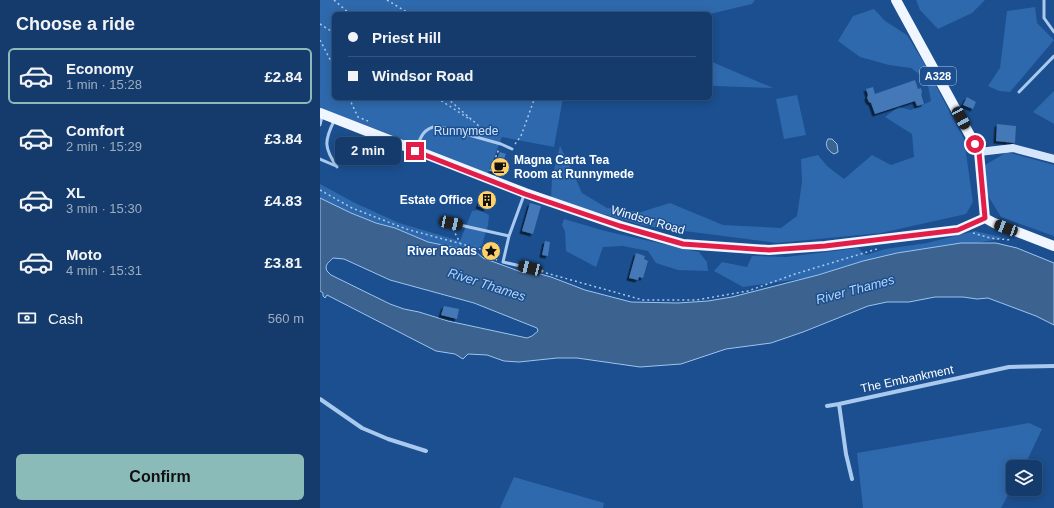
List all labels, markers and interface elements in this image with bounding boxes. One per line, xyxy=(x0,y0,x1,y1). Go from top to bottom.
text: Choose a ride xyxy=(16,14,135,34)
text: Priest Hill xyxy=(372,29,441,46)
icon: car xyxy=(18,58,54,94)
text: Economy xyxy=(66,60,134,77)
text: Windsor Road xyxy=(372,67,474,84)
road number: A328 xyxy=(920,67,956,85)
text: £2.84 xyxy=(264,68,302,85)
text: 1 min · 15:28 xyxy=(66,77,142,92)
car xyxy=(950,105,972,131)
icon: car xyxy=(18,120,54,156)
text: Comfort xyxy=(66,122,124,139)
park label: Runnymede xyxy=(434,124,499,138)
text: £3.84 xyxy=(264,130,302,147)
route start xyxy=(966,135,984,153)
callout: 2 min xyxy=(335,137,401,165)
text: 2 min · 15:29 xyxy=(66,139,142,154)
route end xyxy=(406,142,424,160)
text: 2 min xyxy=(351,143,385,158)
place label: Magna Carta Tea Room at Runnymede xyxy=(514,153,634,181)
cafe icon: Magna Carta Tea Room at Runnymede xyxy=(489,156,511,178)
icon: car xyxy=(18,182,54,218)
text: XL xyxy=(66,184,85,201)
building icon: Estate Office xyxy=(476,189,498,211)
text: £4.83 xyxy=(264,192,302,209)
place label: Estate Office xyxy=(400,193,473,207)
text: 3 min · 15:30 xyxy=(66,201,142,216)
street label: Windsor Road xyxy=(610,203,686,237)
car xyxy=(438,215,464,231)
car xyxy=(993,218,1019,238)
place icon: River Roads xyxy=(480,240,502,262)
icon: car xyxy=(18,244,54,280)
place label: River Roads xyxy=(407,244,477,258)
text: Moto xyxy=(66,246,102,263)
text: £3.81 xyxy=(264,254,302,271)
car xyxy=(517,259,543,277)
text: 4 min · 15:31 xyxy=(66,263,142,278)
water label: River Thames xyxy=(446,265,528,304)
water label: River Thames xyxy=(814,272,897,307)
icon: cash xyxy=(16,307,38,329)
text: Cash xyxy=(48,310,83,327)
text: 560 m xyxy=(268,311,304,326)
street label: The Embankment xyxy=(859,362,955,396)
button: Confirm xyxy=(16,454,304,500)
map controls xyxy=(1006,460,1042,496)
button: layers xyxy=(1006,460,1042,496)

